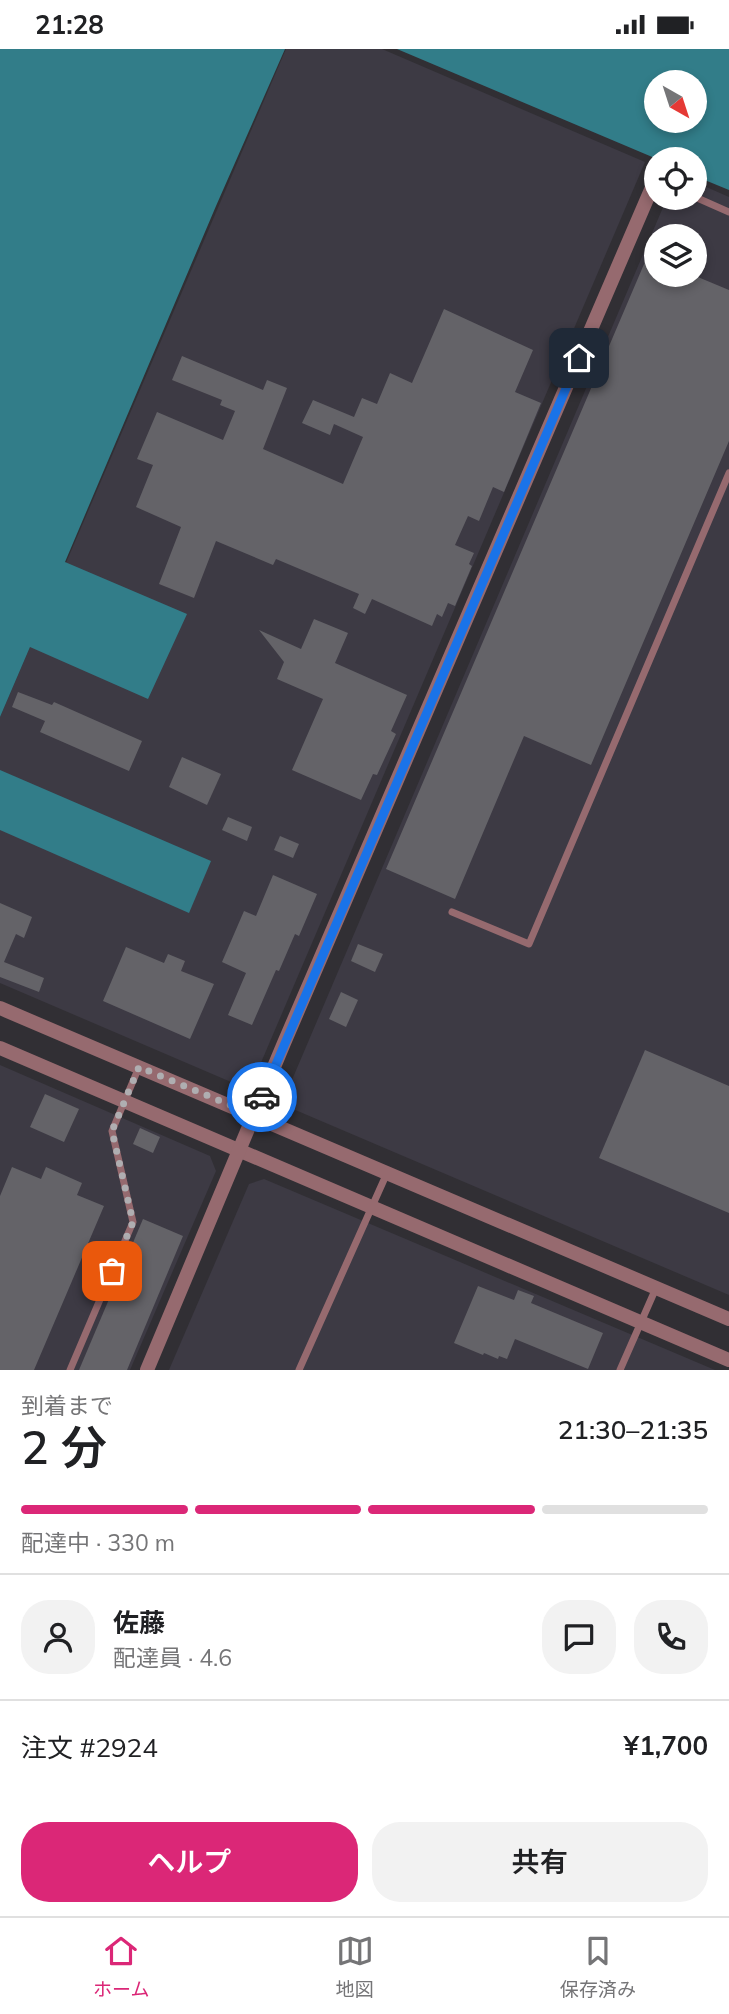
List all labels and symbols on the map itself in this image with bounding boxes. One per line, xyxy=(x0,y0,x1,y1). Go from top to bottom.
north arrow xyxy=(644,70,707,133)
pin xyxy=(549,328,609,388)
courier xyxy=(227,1062,297,1132)
pin xyxy=(82,1241,142,1301)

